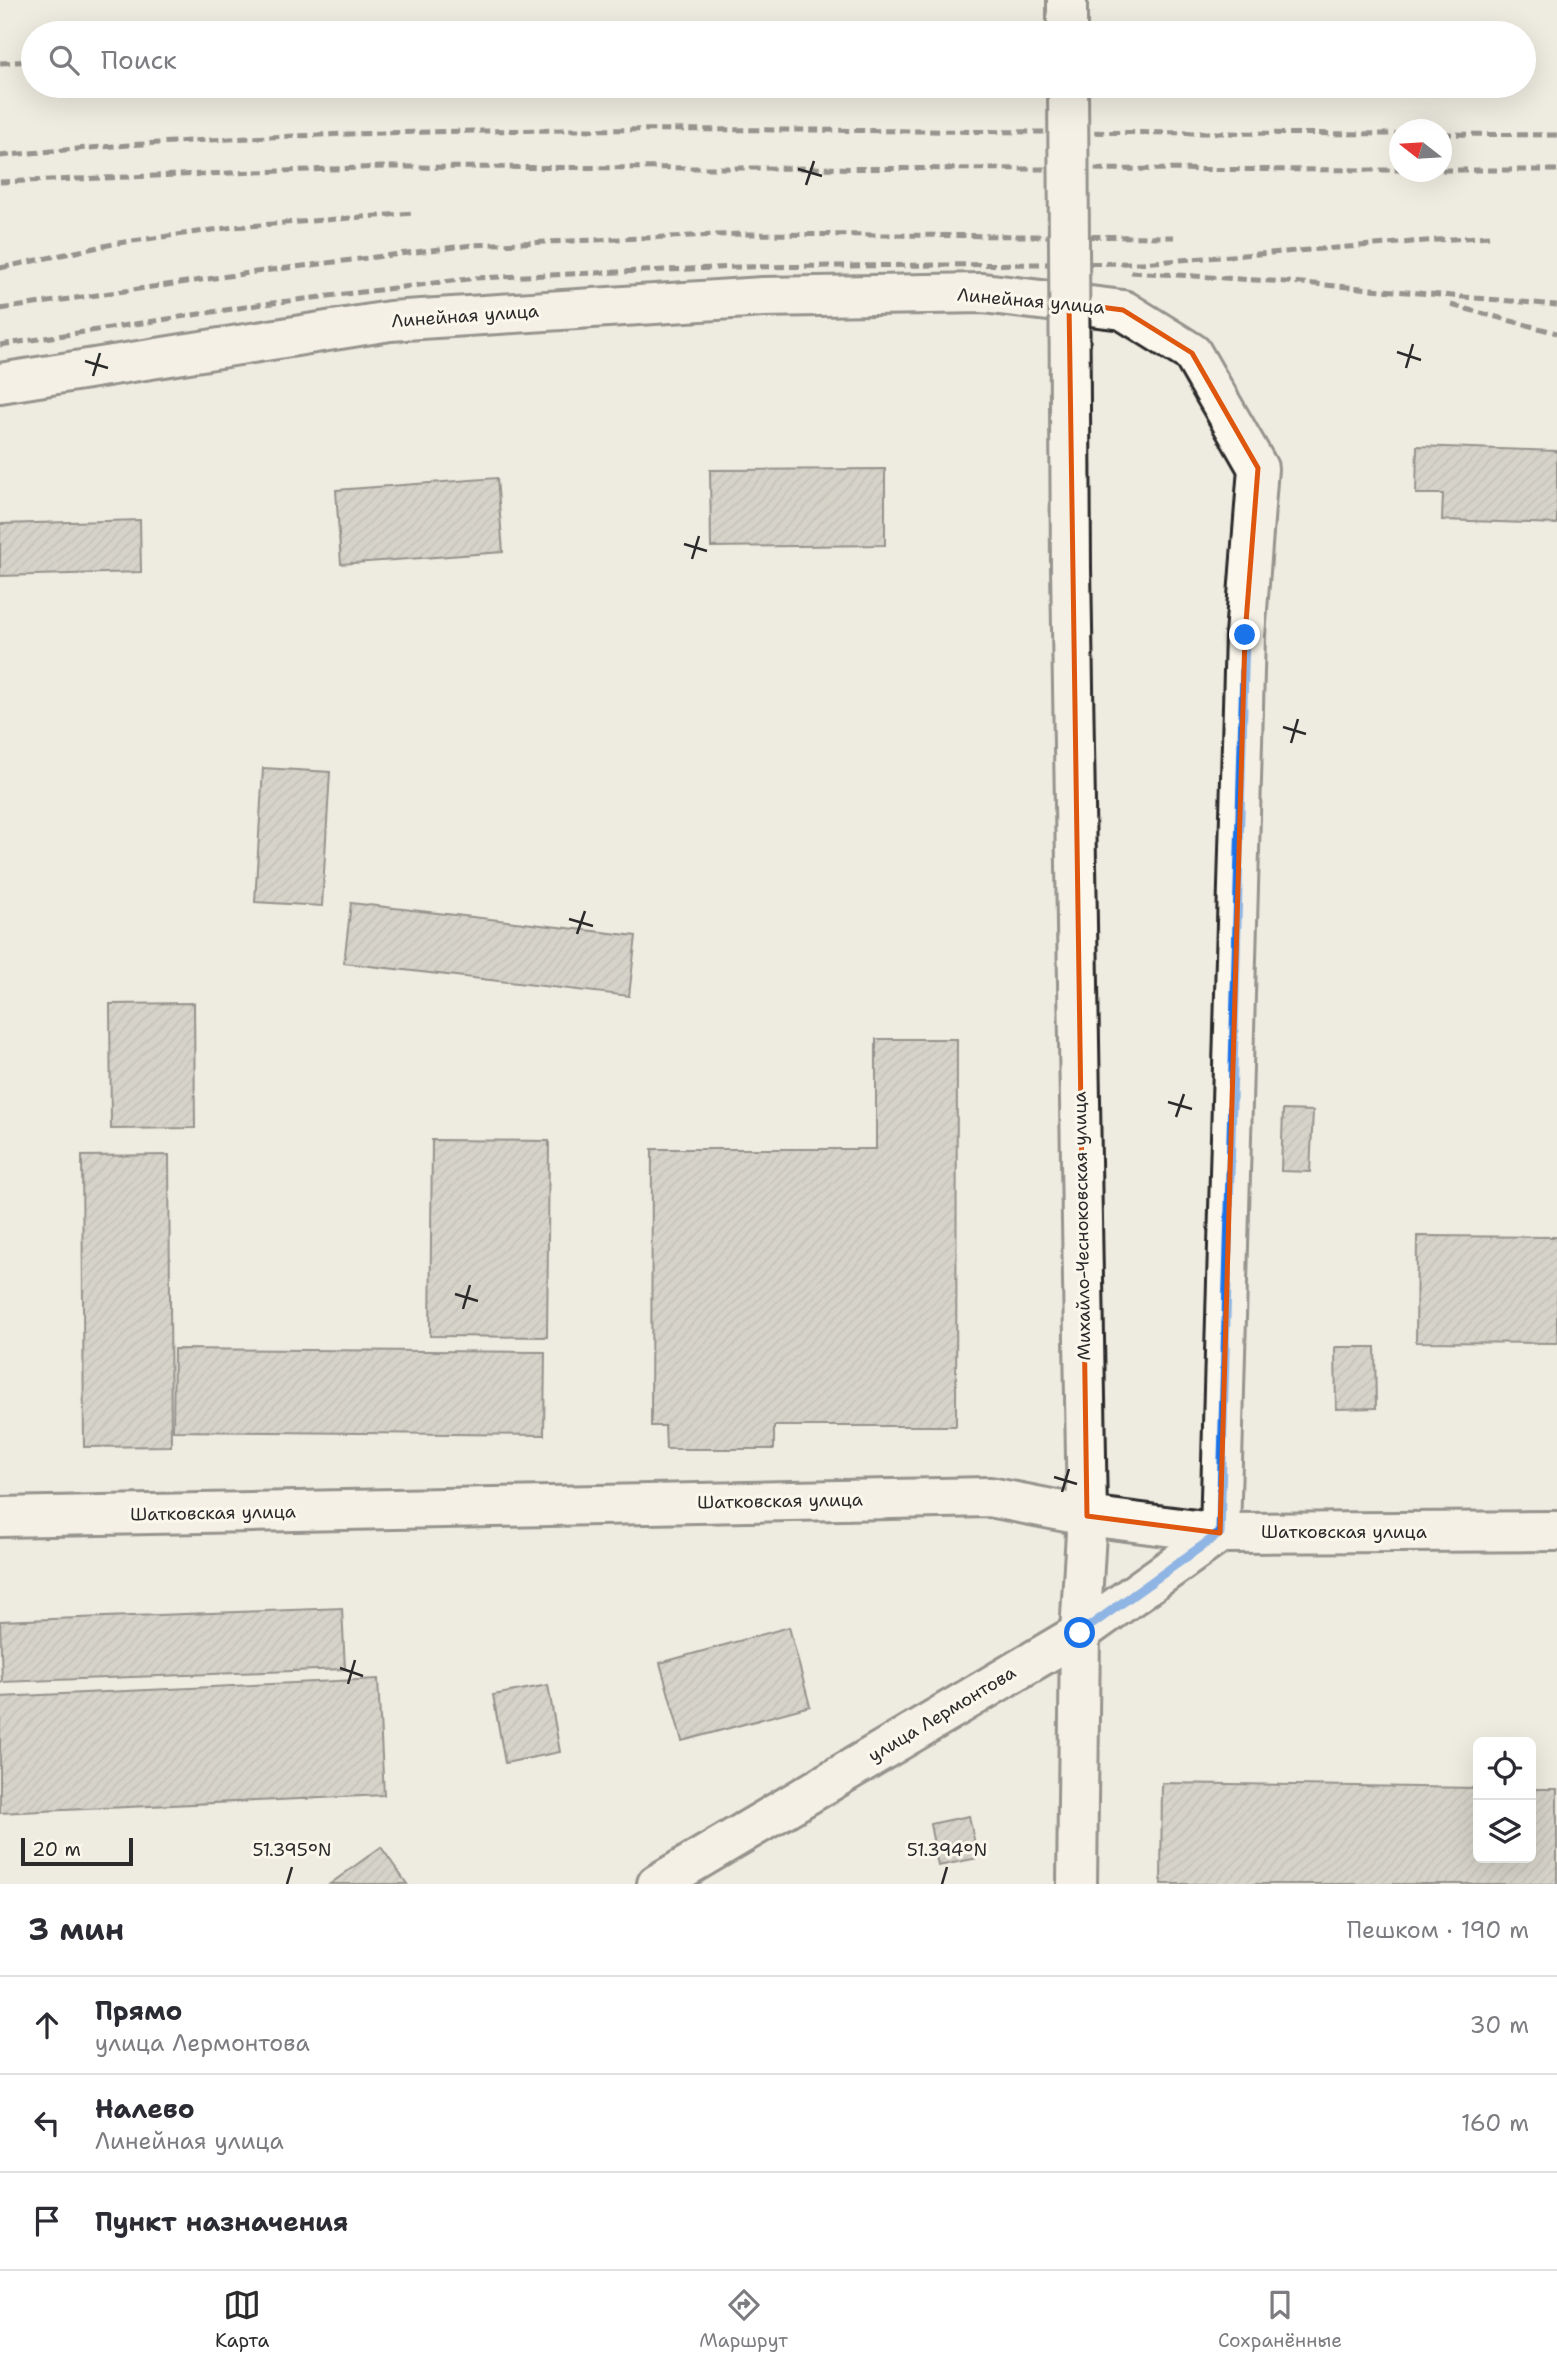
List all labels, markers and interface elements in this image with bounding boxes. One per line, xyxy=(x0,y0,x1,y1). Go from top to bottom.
search box xyxy=(21,21,1536,98)
icon: search xyxy=(45,41,83,79)
text: Поиск xyxy=(101,42,177,77)
north arrow xyxy=(1389,119,1452,182)
street label: Линейная улица xyxy=(956,283,1106,319)
street label: Линейная улица xyxy=(390,299,540,333)
route end xyxy=(1229,619,1260,650)
street label: Михайло-Чесноковская улица xyxy=(1068,1091,1096,1361)
street label: Шатковская улица xyxy=(697,1488,863,1514)
street label: Шатковская улица xyxy=(130,1500,296,1526)
street label: Шатковская улица xyxy=(1261,1520,1427,1544)
route start xyxy=(1064,1617,1095,1648)
street label: улица Лермонтова xyxy=(864,1660,1020,1768)
map controls xyxy=(1473,1737,1536,1863)
button: locate xyxy=(1473,1737,1536,1800)
button: layers xyxy=(1473,1800,1536,1863)
scale bar xyxy=(21,1835,133,1867)
text: 20 m xyxy=(32,1837,81,1862)
text: 51.395°N xyxy=(252,1838,332,1862)
text: 51.394°N xyxy=(907,1838,987,1862)
text: 3 мин xyxy=(28,1909,124,1950)
text: Пешком · 190 m xyxy=(1347,1915,1529,1945)
text: Прямо xyxy=(95,1993,183,2028)
icon: ahead xyxy=(28,2006,66,2044)
text: 30 m xyxy=(1470,2010,1529,2040)
text: улица Лермонтова xyxy=(95,2028,310,2058)
text: Налево xyxy=(95,2091,195,2126)
icon: left xyxy=(28,2104,66,2142)
text: 160 m xyxy=(1461,2108,1529,2138)
text: Линейная улица xyxy=(95,2126,284,2156)
icon: arrive xyxy=(28,2202,66,2240)
text: Пункт назначения xyxy=(95,2204,348,2239)
tab: Карта xyxy=(215,2286,269,2353)
tab: Маршрут xyxy=(699,2286,788,2353)
tab: Сохранённые xyxy=(1218,2286,1342,2353)

